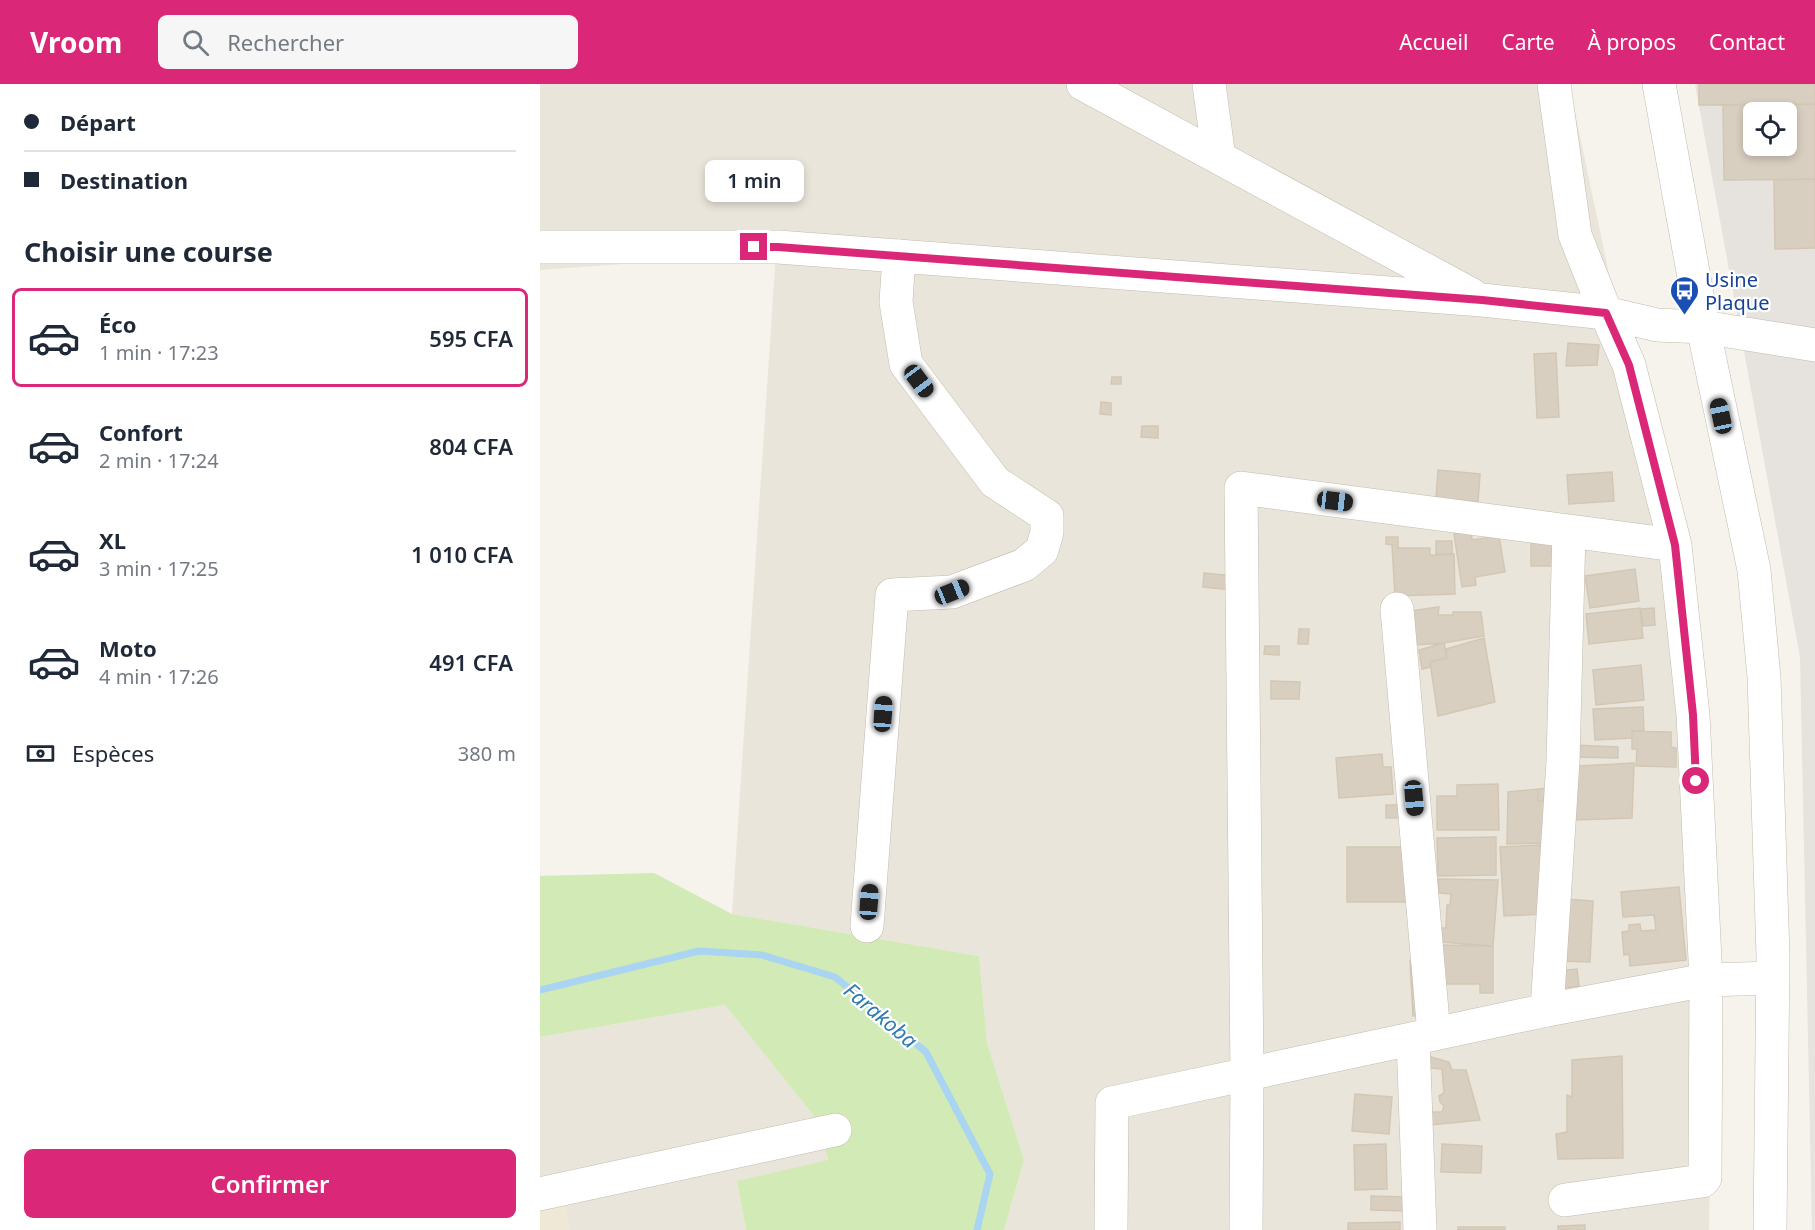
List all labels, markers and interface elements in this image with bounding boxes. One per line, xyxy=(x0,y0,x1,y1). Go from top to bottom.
search box xyxy=(158,15,578,69)
text: Vroom xyxy=(30,23,122,61)
icon: search xyxy=(179,26,212,59)
text: Rechercher xyxy=(227,27,344,57)
text: Accueil xyxy=(1399,28,1468,56)
text: Carte xyxy=(1501,28,1555,56)
text: À propos xyxy=(1588,28,1676,56)
text: Contact xyxy=(1709,28,1785,56)
map controls xyxy=(1743,102,1797,156)
button: locate xyxy=(1743,102,1797,156)
text: Départ xyxy=(60,107,136,137)
callout: 1 min xyxy=(704,160,804,202)
text: Destination xyxy=(60,165,188,195)
text: 1 min xyxy=(727,167,782,194)
text: Choisir une course xyxy=(24,233,273,270)
route end xyxy=(740,233,767,260)
place label: Usine Plaque xyxy=(1705,266,1769,316)
bus stop icon: Usine Plaque xyxy=(1668,274,1700,316)
text: Éco xyxy=(99,309,136,339)
icon: car xyxy=(27,311,81,365)
text: 595 CFA xyxy=(429,323,513,353)
text: 1 min · 17:23 xyxy=(99,339,219,366)
car xyxy=(901,361,937,401)
car xyxy=(1708,397,1734,435)
text: Confort xyxy=(99,417,183,447)
icon: car xyxy=(27,419,81,473)
text: 804 CFA xyxy=(429,431,513,461)
text: 2 min · 17:24 xyxy=(99,447,219,474)
car xyxy=(1316,490,1354,512)
text: XL xyxy=(99,525,126,555)
icon: car xyxy=(27,527,81,581)
text: 1 010 CFA xyxy=(411,539,513,569)
text: 3 min · 17:25 xyxy=(99,555,219,582)
car xyxy=(932,577,972,607)
text: Moto xyxy=(99,633,157,663)
icon: car xyxy=(27,635,81,689)
text: 491 CFA xyxy=(429,647,513,677)
text: 4 min · 17:26 xyxy=(99,663,219,690)
car xyxy=(873,695,893,733)
icon: cash xyxy=(24,737,57,770)
text: Espèces xyxy=(72,738,154,768)
text: 380 m xyxy=(458,740,516,767)
route start xyxy=(1682,767,1709,794)
car xyxy=(1403,779,1425,817)
car xyxy=(859,883,879,921)
water label: Farakoba xyxy=(838,976,924,1054)
button: Confirmer xyxy=(24,1149,516,1218)

